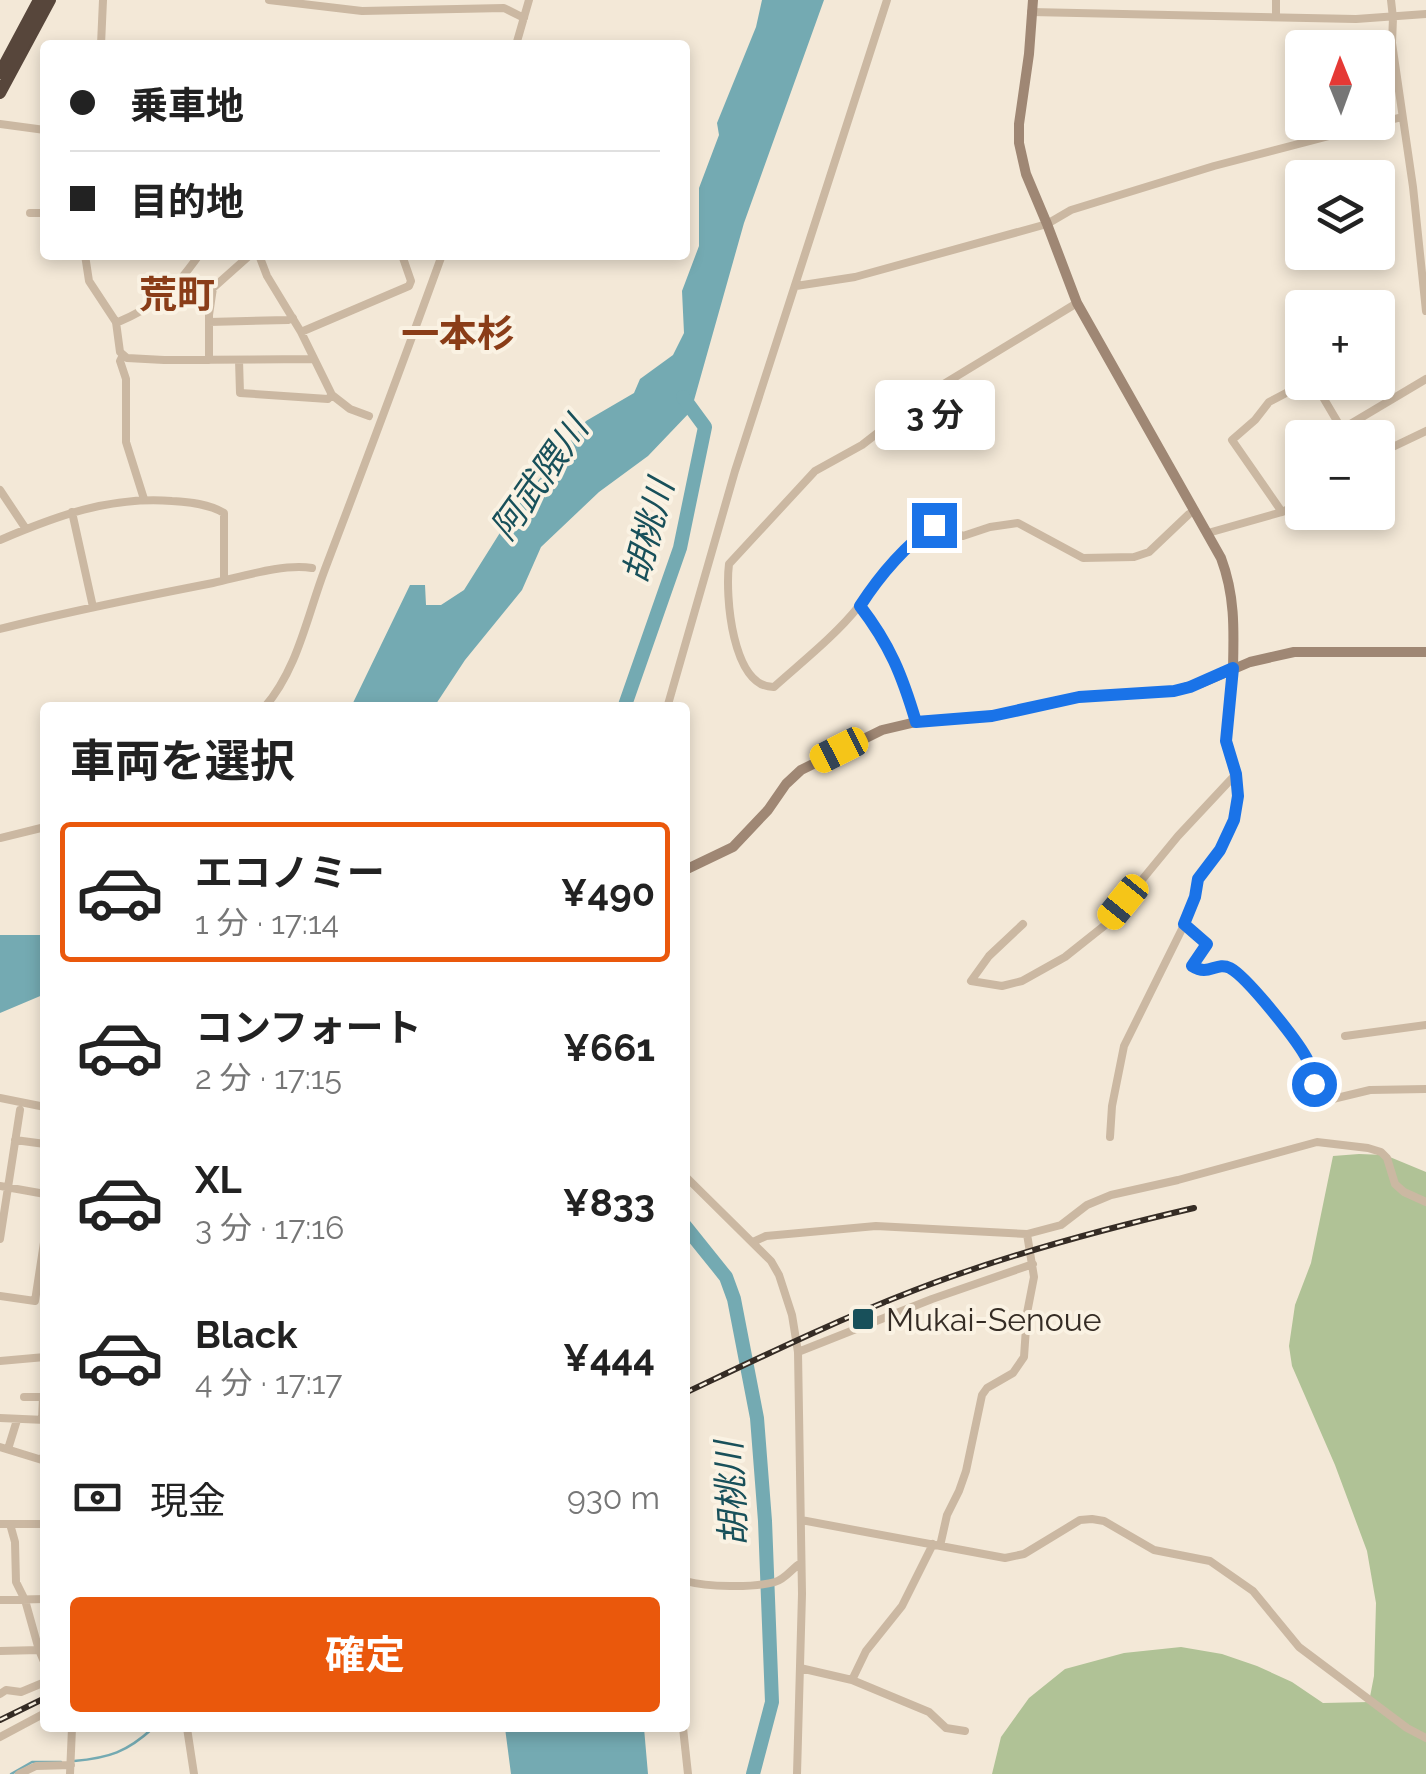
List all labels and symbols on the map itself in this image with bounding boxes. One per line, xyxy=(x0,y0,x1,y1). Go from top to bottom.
north arrow xyxy=(1285,30,1395,140)
district label: 荒町 xyxy=(139,272,215,317)
district label: 一本杉 xyxy=(401,311,515,356)
callout: 3 分 xyxy=(874,380,994,450)
water label: 阿武隈川 xyxy=(482,406,598,547)
water label: 胡桃川 xyxy=(615,471,682,587)
route end xyxy=(912,503,957,548)
car xyxy=(805,723,873,777)
car xyxy=(1092,869,1154,935)
route start xyxy=(1292,1062,1337,1107)
place label: Mukai-Senoue xyxy=(886,1301,1102,1338)
marker: Mukai-Senoue xyxy=(850,1306,876,1332)
water label: 胡桃川 xyxy=(708,1437,754,1548)

